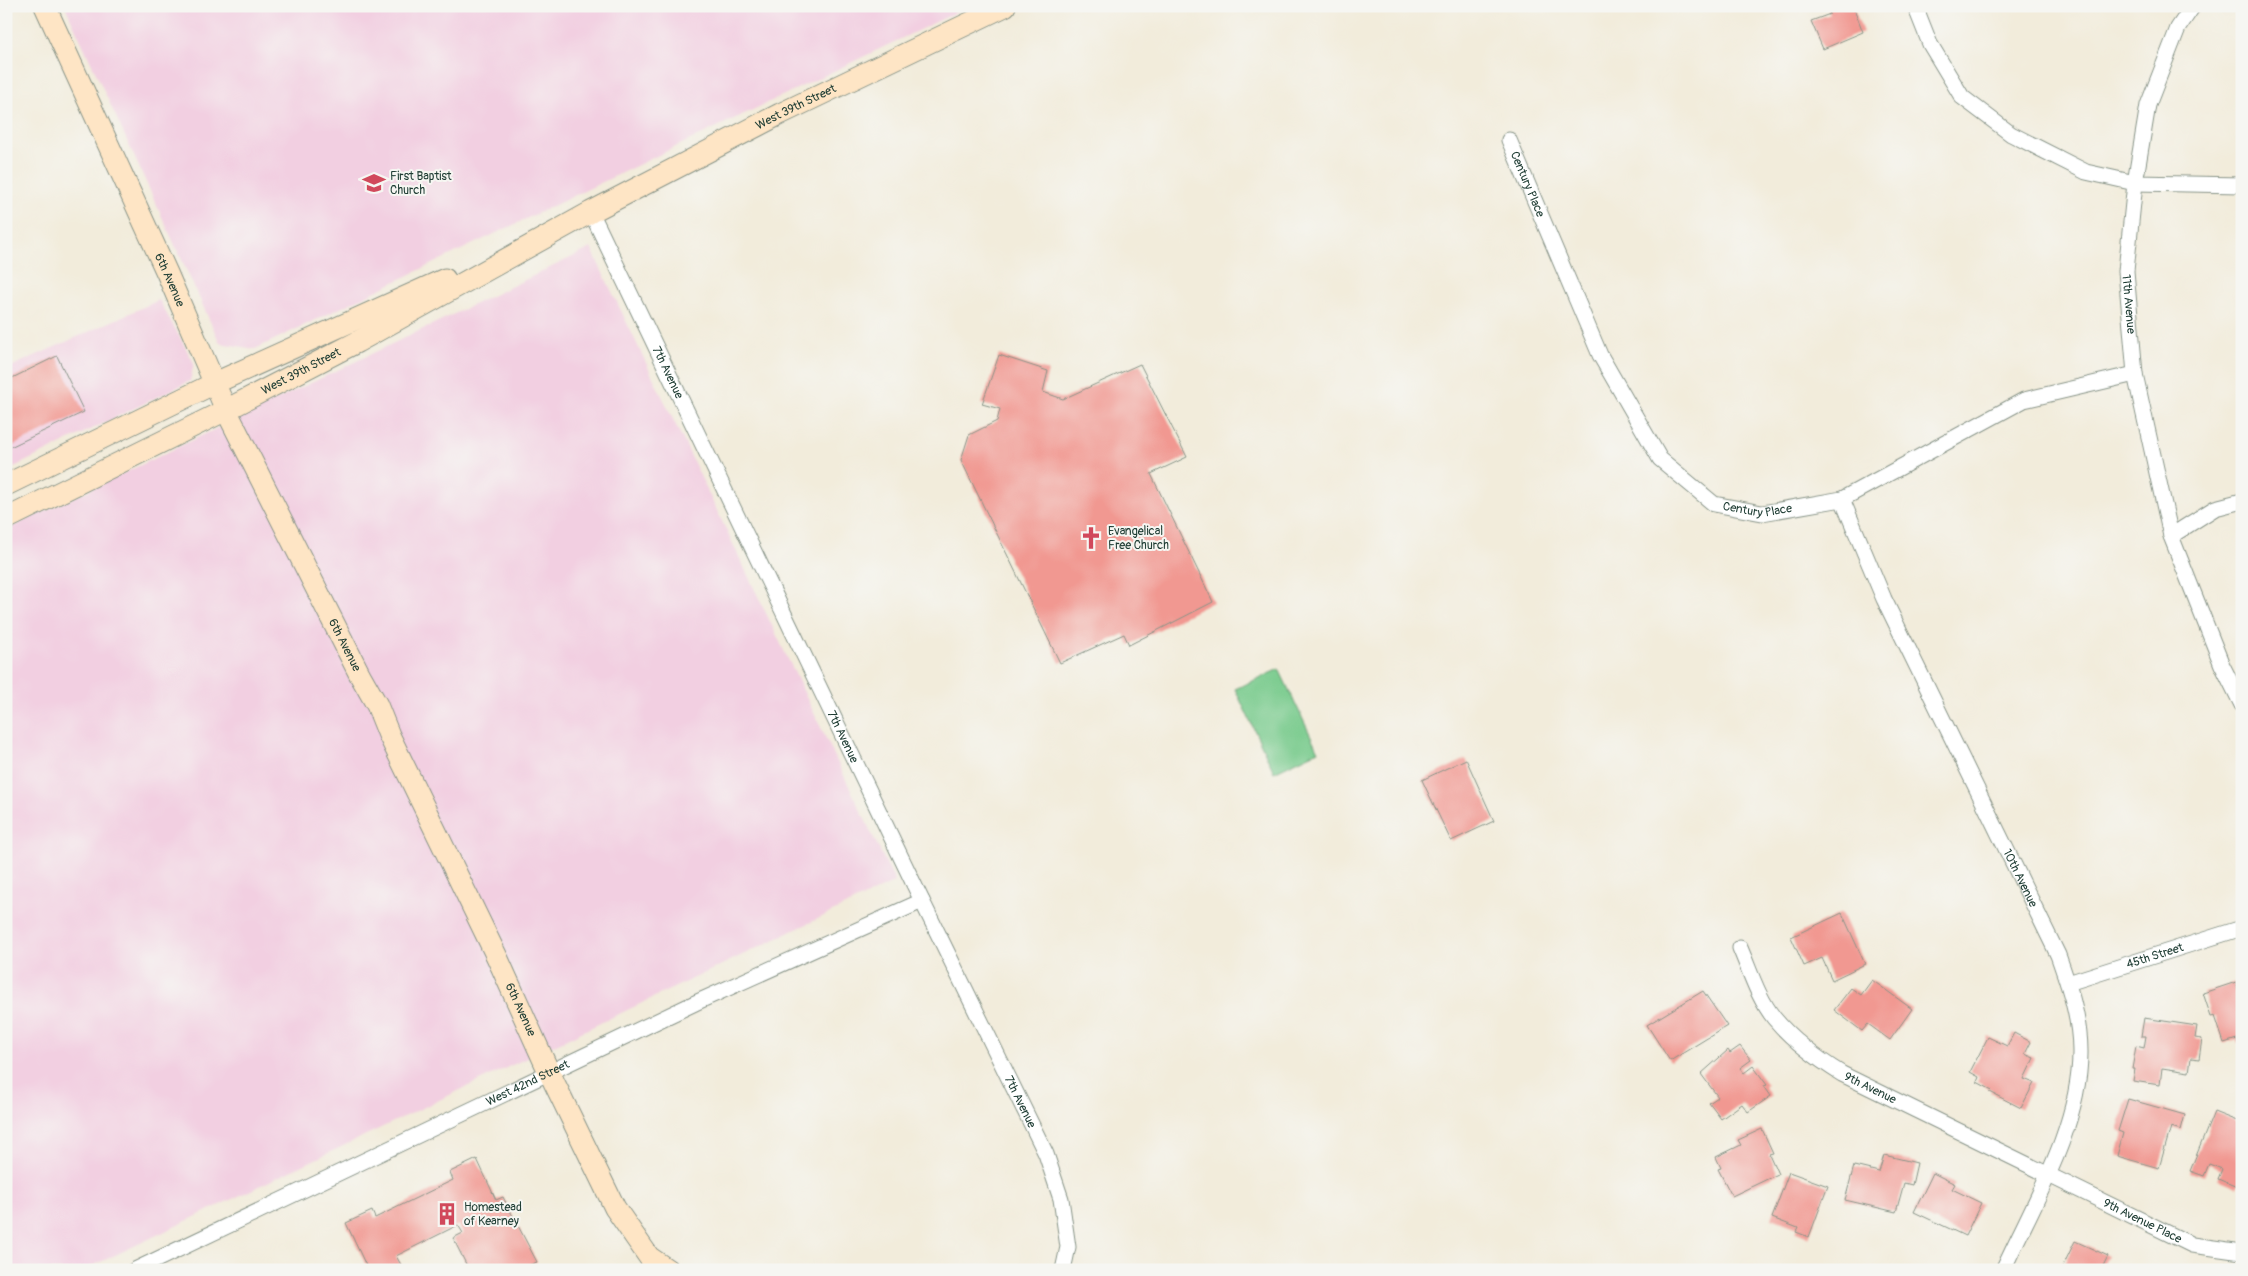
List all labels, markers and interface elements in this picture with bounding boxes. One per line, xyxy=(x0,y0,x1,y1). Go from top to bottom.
street label: West 39th Street xyxy=(753,81,839,133)
street label: Century Place xyxy=(1507,149,1548,220)
place label: First Baptist Church xyxy=(390,169,452,198)
school or university icon: First Baptist Church xyxy=(361,170,387,196)
street label: 6th Avenue xyxy=(151,251,188,309)
street label: 11th Avenue xyxy=(2118,274,2138,334)
street label: 7th Avenue xyxy=(649,344,687,401)
street label: West 39th Street xyxy=(259,345,344,398)
street label: Century Place xyxy=(1722,499,1793,521)
place label: Evangelical Free Church xyxy=(1108,524,1169,553)
church icon: Evangelical Free Church xyxy=(1078,525,1104,551)
street label: 6th Avenue xyxy=(325,616,364,674)
street label: 7th Avenue xyxy=(824,708,862,766)
street label: 10th Avenue xyxy=(1999,847,2041,910)
street label: 45th Street xyxy=(2124,940,2186,972)
street label: 6th Avenue xyxy=(502,981,539,1039)
street label: West 42nd Street xyxy=(484,1057,572,1109)
street label: 9th Avenue xyxy=(1841,1069,1899,1107)
street label: 7th Avenue xyxy=(1001,1073,1039,1131)
street label: 9th Avenue Place xyxy=(2100,1196,2184,1247)
place label: Homestead of Kearney xyxy=(464,1200,522,1229)
building icon: Homestead of Kearney xyxy=(434,1201,460,1227)

